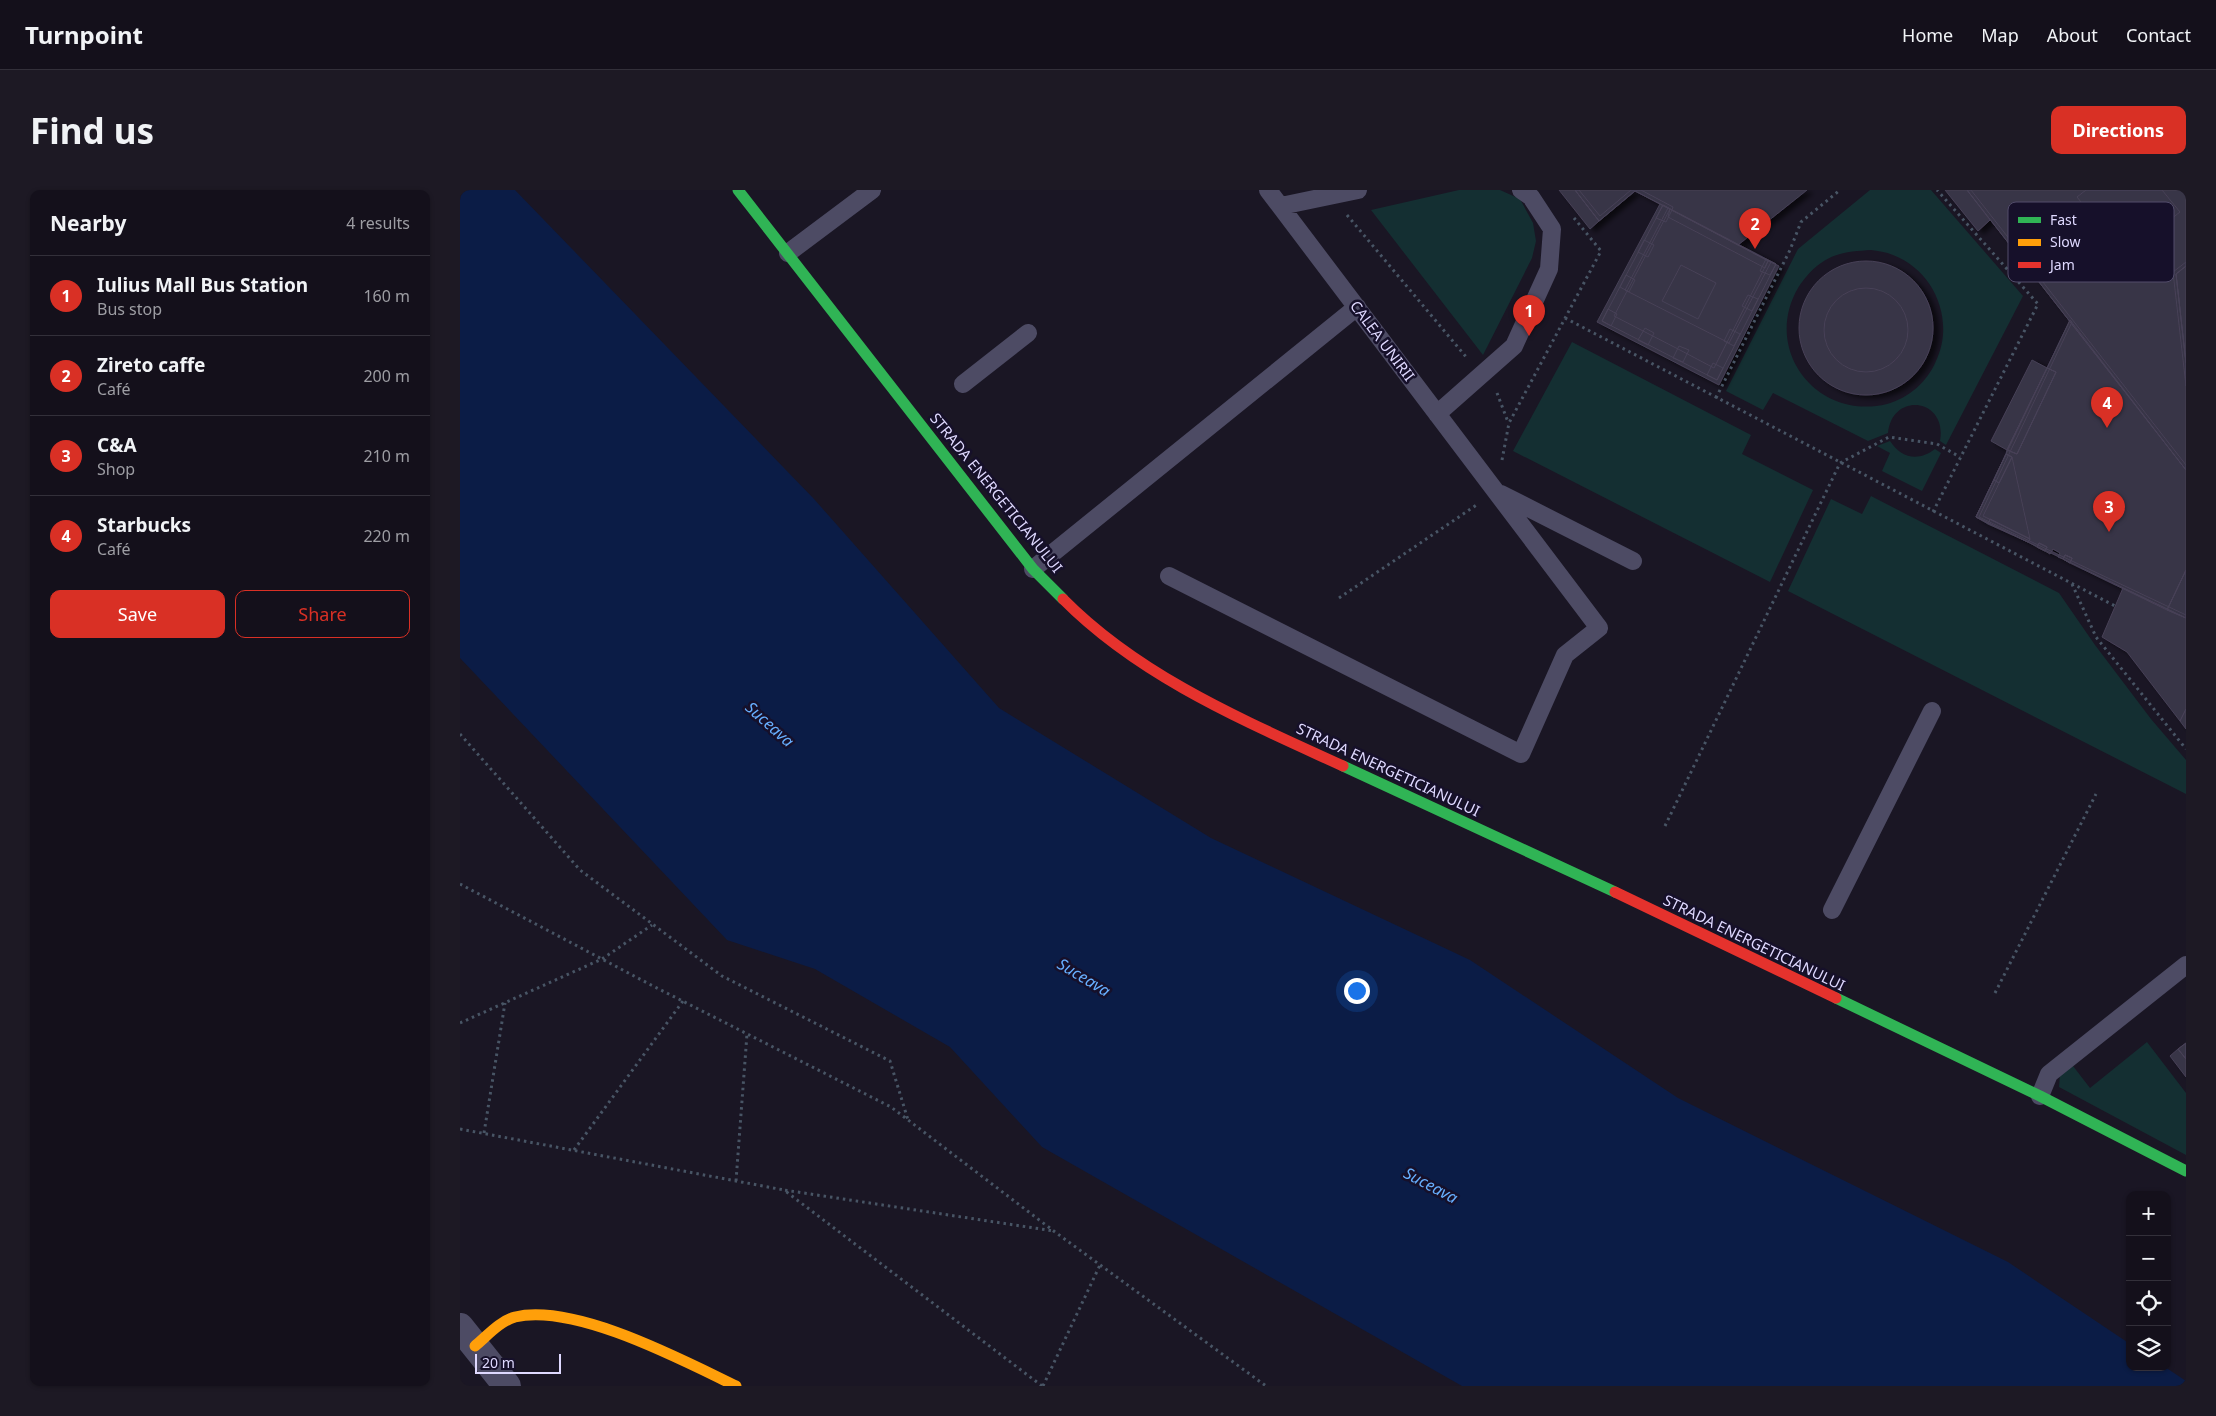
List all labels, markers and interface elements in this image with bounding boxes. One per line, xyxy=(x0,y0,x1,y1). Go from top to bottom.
text: Turnpoint xyxy=(25,18,143,51)
text: Home xyxy=(1902,23,1953,47)
text: Map xyxy=(1981,23,2019,47)
text: About xyxy=(2047,23,2098,47)
text: Contact xyxy=(2126,23,2191,47)
button: Directions xyxy=(2051,106,2186,154)
text: Find us xyxy=(30,107,154,154)
legend xyxy=(2008,202,2174,282)
pin: 2 xyxy=(1739,208,1771,249)
text: Nearby xyxy=(50,209,126,237)
text: Fast xyxy=(2050,210,2077,229)
text: 4 results xyxy=(346,212,410,234)
text: Slow xyxy=(2050,232,2081,251)
text: Jam xyxy=(2048,255,2075,274)
text: Iulius Mall Bus Station xyxy=(97,272,308,298)
text: 1 xyxy=(61,285,71,307)
text: 160 m xyxy=(363,285,410,307)
pin: 1 xyxy=(1513,295,1545,336)
street label: CALEA UNIRII xyxy=(1346,296,1420,385)
text: Bus stop xyxy=(97,298,162,320)
text: Zireto caffe xyxy=(97,352,205,378)
text: 2 xyxy=(61,365,71,387)
text: 200 m xyxy=(363,365,410,387)
text: Café xyxy=(97,378,131,400)
pin: 4 xyxy=(2091,387,2123,428)
street label: STRADA ENERGETICIANULUI xyxy=(926,408,1067,576)
text: C&A xyxy=(97,432,137,458)
text: 3 xyxy=(61,445,71,467)
text: 210 m xyxy=(363,445,410,467)
text: Shop xyxy=(97,458,135,480)
pin: 3 xyxy=(2093,491,2125,532)
text: Starbucks xyxy=(97,512,191,538)
text: 4 xyxy=(61,525,71,547)
text: 220 m xyxy=(363,525,410,547)
text: Café xyxy=(97,538,131,560)
button: Save xyxy=(50,590,225,638)
button: Share xyxy=(235,590,410,638)
water label: Suceava xyxy=(741,696,799,752)
street label: STRADA ENERGETICIANULUI xyxy=(1294,718,1483,820)
street label: STRADA ENERGETICIANULUI xyxy=(1660,889,1849,995)
water label: Suceava xyxy=(1053,953,1115,1001)
your location xyxy=(1344,978,1370,1004)
water label: Suceava xyxy=(1400,1162,1462,1208)
map controls xyxy=(2126,1191,2171,1371)
button: + xyxy=(2126,1191,2171,1236)
button: − xyxy=(2126,1236,2171,1281)
button: locate xyxy=(2126,1281,2171,1326)
button: layers xyxy=(2126,1326,2171,1371)
scale bar xyxy=(475,1351,561,1374)
text: 20 m xyxy=(482,1353,515,1372)

